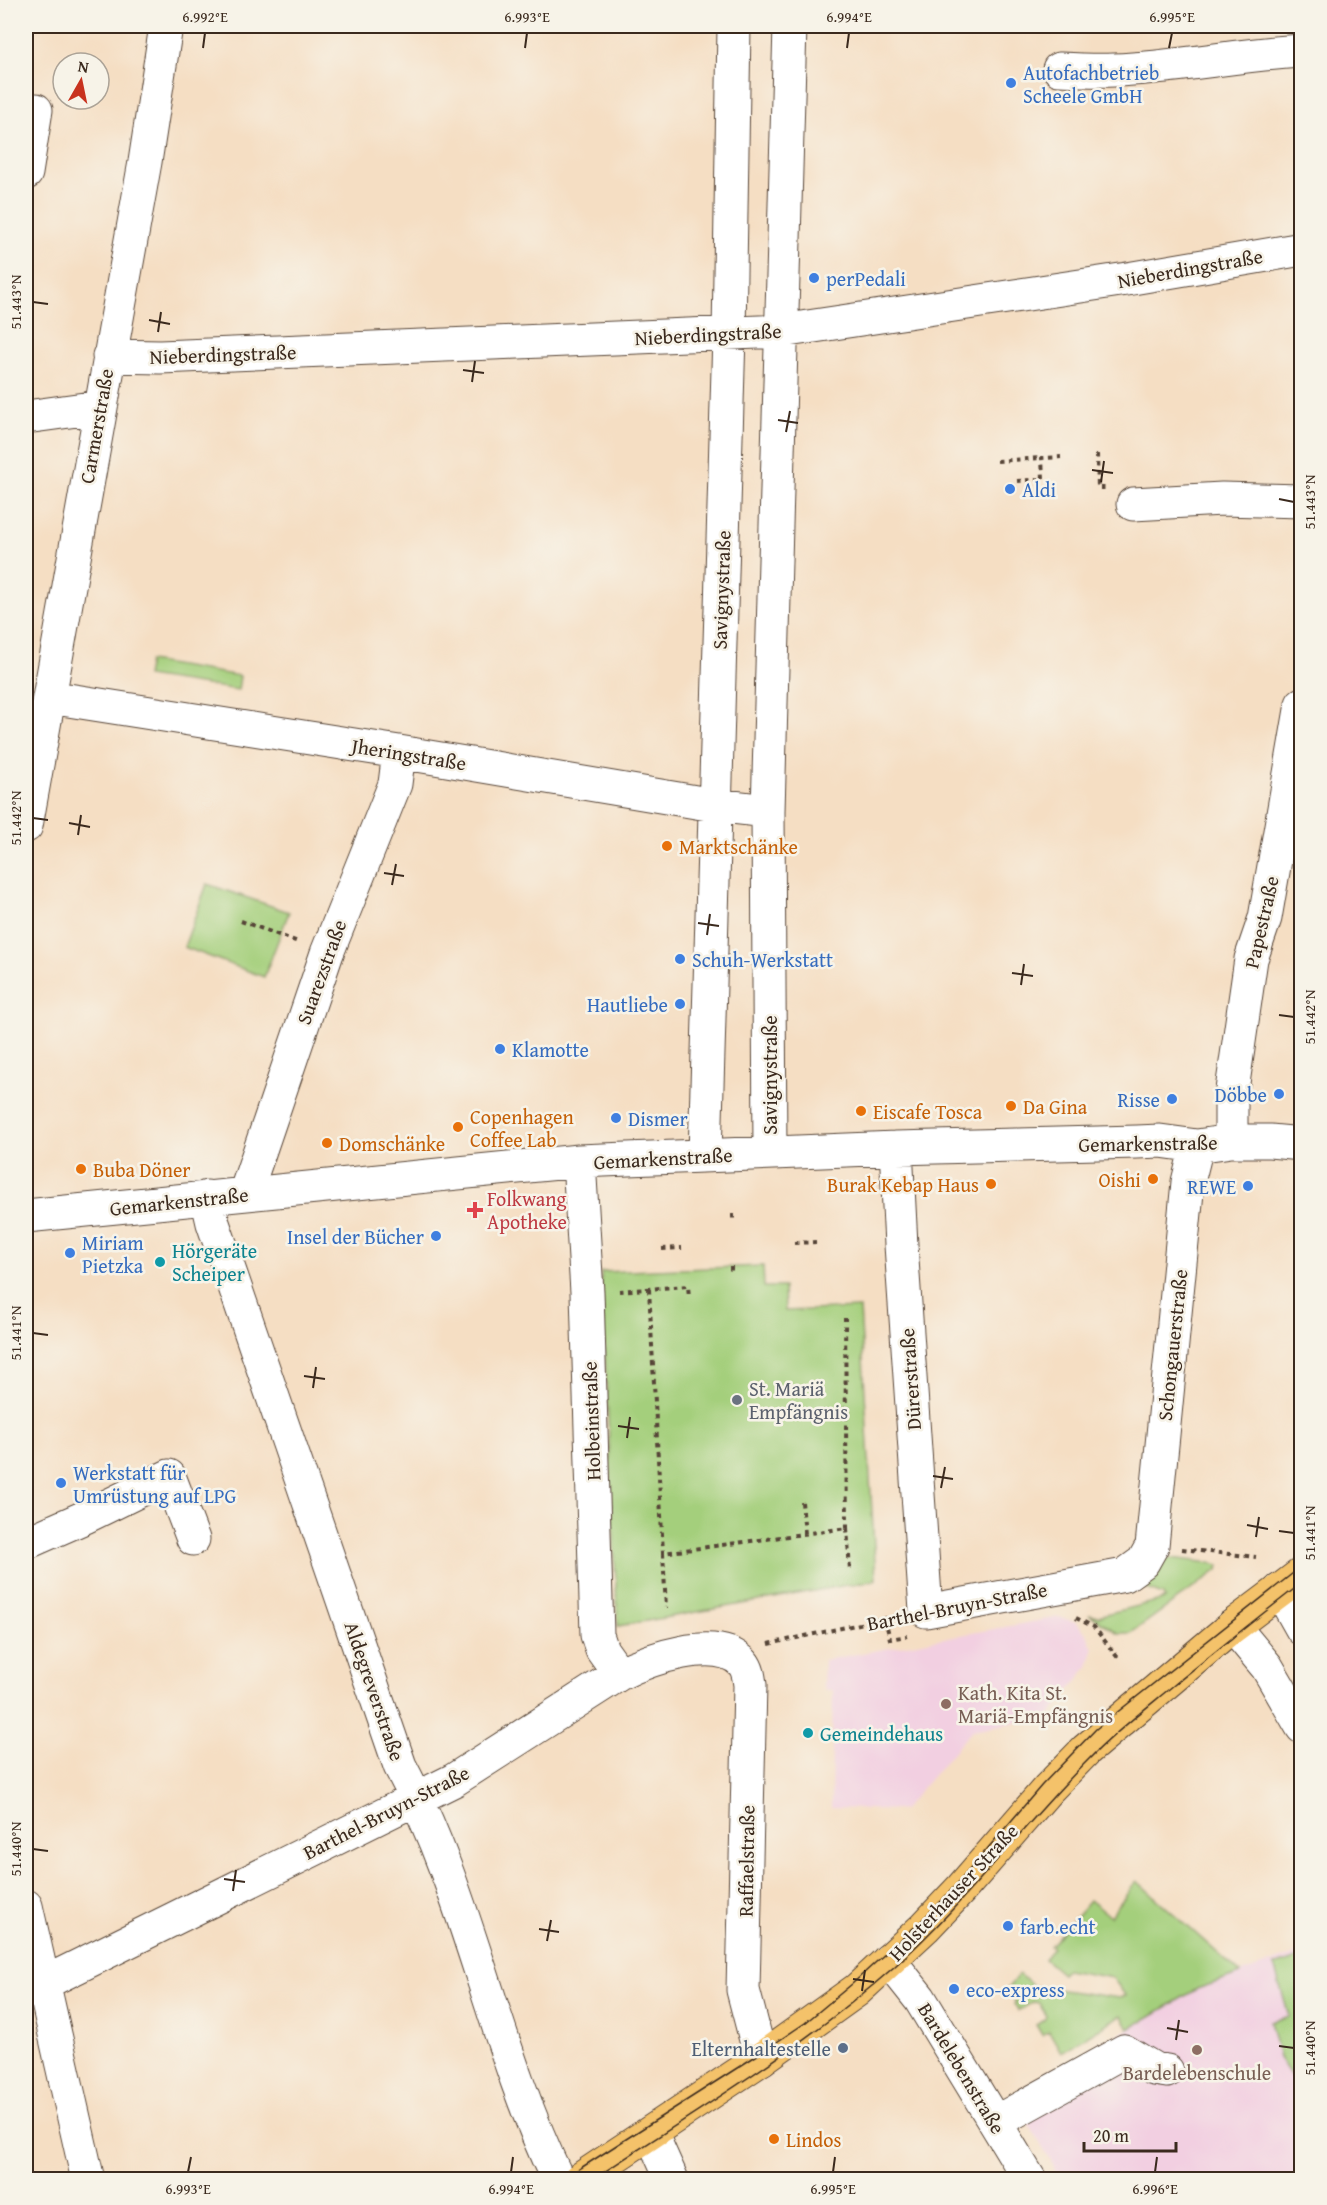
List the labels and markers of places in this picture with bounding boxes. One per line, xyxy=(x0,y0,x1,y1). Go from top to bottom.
place label: Autofachbetrieb Scheele GmbH xyxy=(1023,58,1159,110)
marker: Autofachbetrieb Scheele GmbH xyxy=(1004,76,1018,90)
place label: perPedali xyxy=(826,264,906,293)
marker: perPedali xyxy=(807,271,821,285)
place label: Aldi xyxy=(1022,475,1056,504)
marker: Aldi xyxy=(1003,482,1017,496)
place label: Marktschänke xyxy=(679,832,798,861)
marker: Marktschänke xyxy=(660,839,674,853)
place label: Schuh-Werkstatt xyxy=(692,945,833,974)
marker: Schuh-Werkstatt xyxy=(673,952,687,966)
place label: Hautliebe xyxy=(587,990,668,1019)
marker: Hautliebe xyxy=(673,997,687,1011)
place label: Klamotte xyxy=(512,1035,589,1064)
marker: Klamotte xyxy=(493,1042,507,1056)
place label: Döbbe xyxy=(1215,1080,1267,1109)
place label: Risse xyxy=(1118,1085,1160,1114)
marker: Döbbe xyxy=(1272,1087,1286,1101)
place label: Da Gina xyxy=(1023,1092,1088,1121)
marker: Risse xyxy=(1165,1092,1179,1106)
place label: Eiscafe Tosca xyxy=(873,1097,983,1126)
marker: Da Gina xyxy=(1004,1099,1018,1113)
place label: Copenhagen Coffee Lab xyxy=(470,1102,574,1154)
place label: Dismer xyxy=(628,1104,688,1133)
marker: Eiscafe Tosca xyxy=(854,1104,868,1118)
marker: Dismer xyxy=(609,1111,623,1125)
marker: Copenhagen Coffee Lab xyxy=(451,1120,465,1134)
place label: Domschänke xyxy=(339,1129,445,1158)
marker: Domschänke xyxy=(320,1136,334,1150)
place label: Buba Döner xyxy=(93,1155,191,1184)
marker: Buba Döner xyxy=(74,1162,88,1176)
place label: Oishi xyxy=(1098,1165,1141,1194)
place label: Burak Kebap Haus xyxy=(827,1170,979,1199)
marker: Oishi xyxy=(1146,1172,1160,1186)
place label: REWE xyxy=(1187,1172,1236,1201)
marker: Burak Kebap Haus xyxy=(984,1177,998,1191)
marker: REWE xyxy=(1241,1179,1255,1193)
place label: Folkwang Apotheke xyxy=(487,1184,567,1236)
marker: Folkwang Apotheke xyxy=(468,1203,482,1217)
place label: Insel der Bücher xyxy=(287,1222,424,1251)
place label: Miriam Pietzka xyxy=(82,1228,144,1280)
marker: Insel der Bücher xyxy=(429,1229,443,1243)
place label: Hörgeräte Scheiper xyxy=(172,1236,257,1288)
marker: Miriam Pietzka xyxy=(63,1246,77,1260)
marker: Hörgeräte Scheiper xyxy=(153,1255,167,1269)
place label: St. Mariä Empfängnis xyxy=(749,1374,848,1426)
marker: St. Mariä Empfängnis xyxy=(730,1393,744,1407)
place label: Werkstatt für Umrüstung auf LPG xyxy=(73,1458,237,1510)
marker: Werkstatt für Umrüstung auf LPG xyxy=(54,1476,68,1490)
place label: Kath. Kita St. Mariä-Empfängnis xyxy=(958,1678,1113,1730)
marker: Kath. Kita St. Mariä-Empfängnis xyxy=(939,1697,953,1711)
place label: Gemeindehaus xyxy=(820,1719,943,1748)
marker: Gemeindehaus xyxy=(801,1726,815,1740)
place label: farb.echt xyxy=(1020,1912,1096,1941)
marker: farb.echt xyxy=(1001,1919,1015,1933)
place label: eco-express xyxy=(966,1975,1065,2004)
marker: eco-express xyxy=(947,1982,961,1996)
place label: Elternhaltestelle xyxy=(692,2034,831,2063)
marker: Elternhaltestelle xyxy=(836,2041,850,2055)
marker: Bardelebenschule xyxy=(1190,2043,1204,2057)
place label: Bardelebenschule xyxy=(1123,2058,1271,2087)
place label: Lindos xyxy=(786,2125,841,2154)
marker: Lindos xyxy=(767,2132,781,2146)

